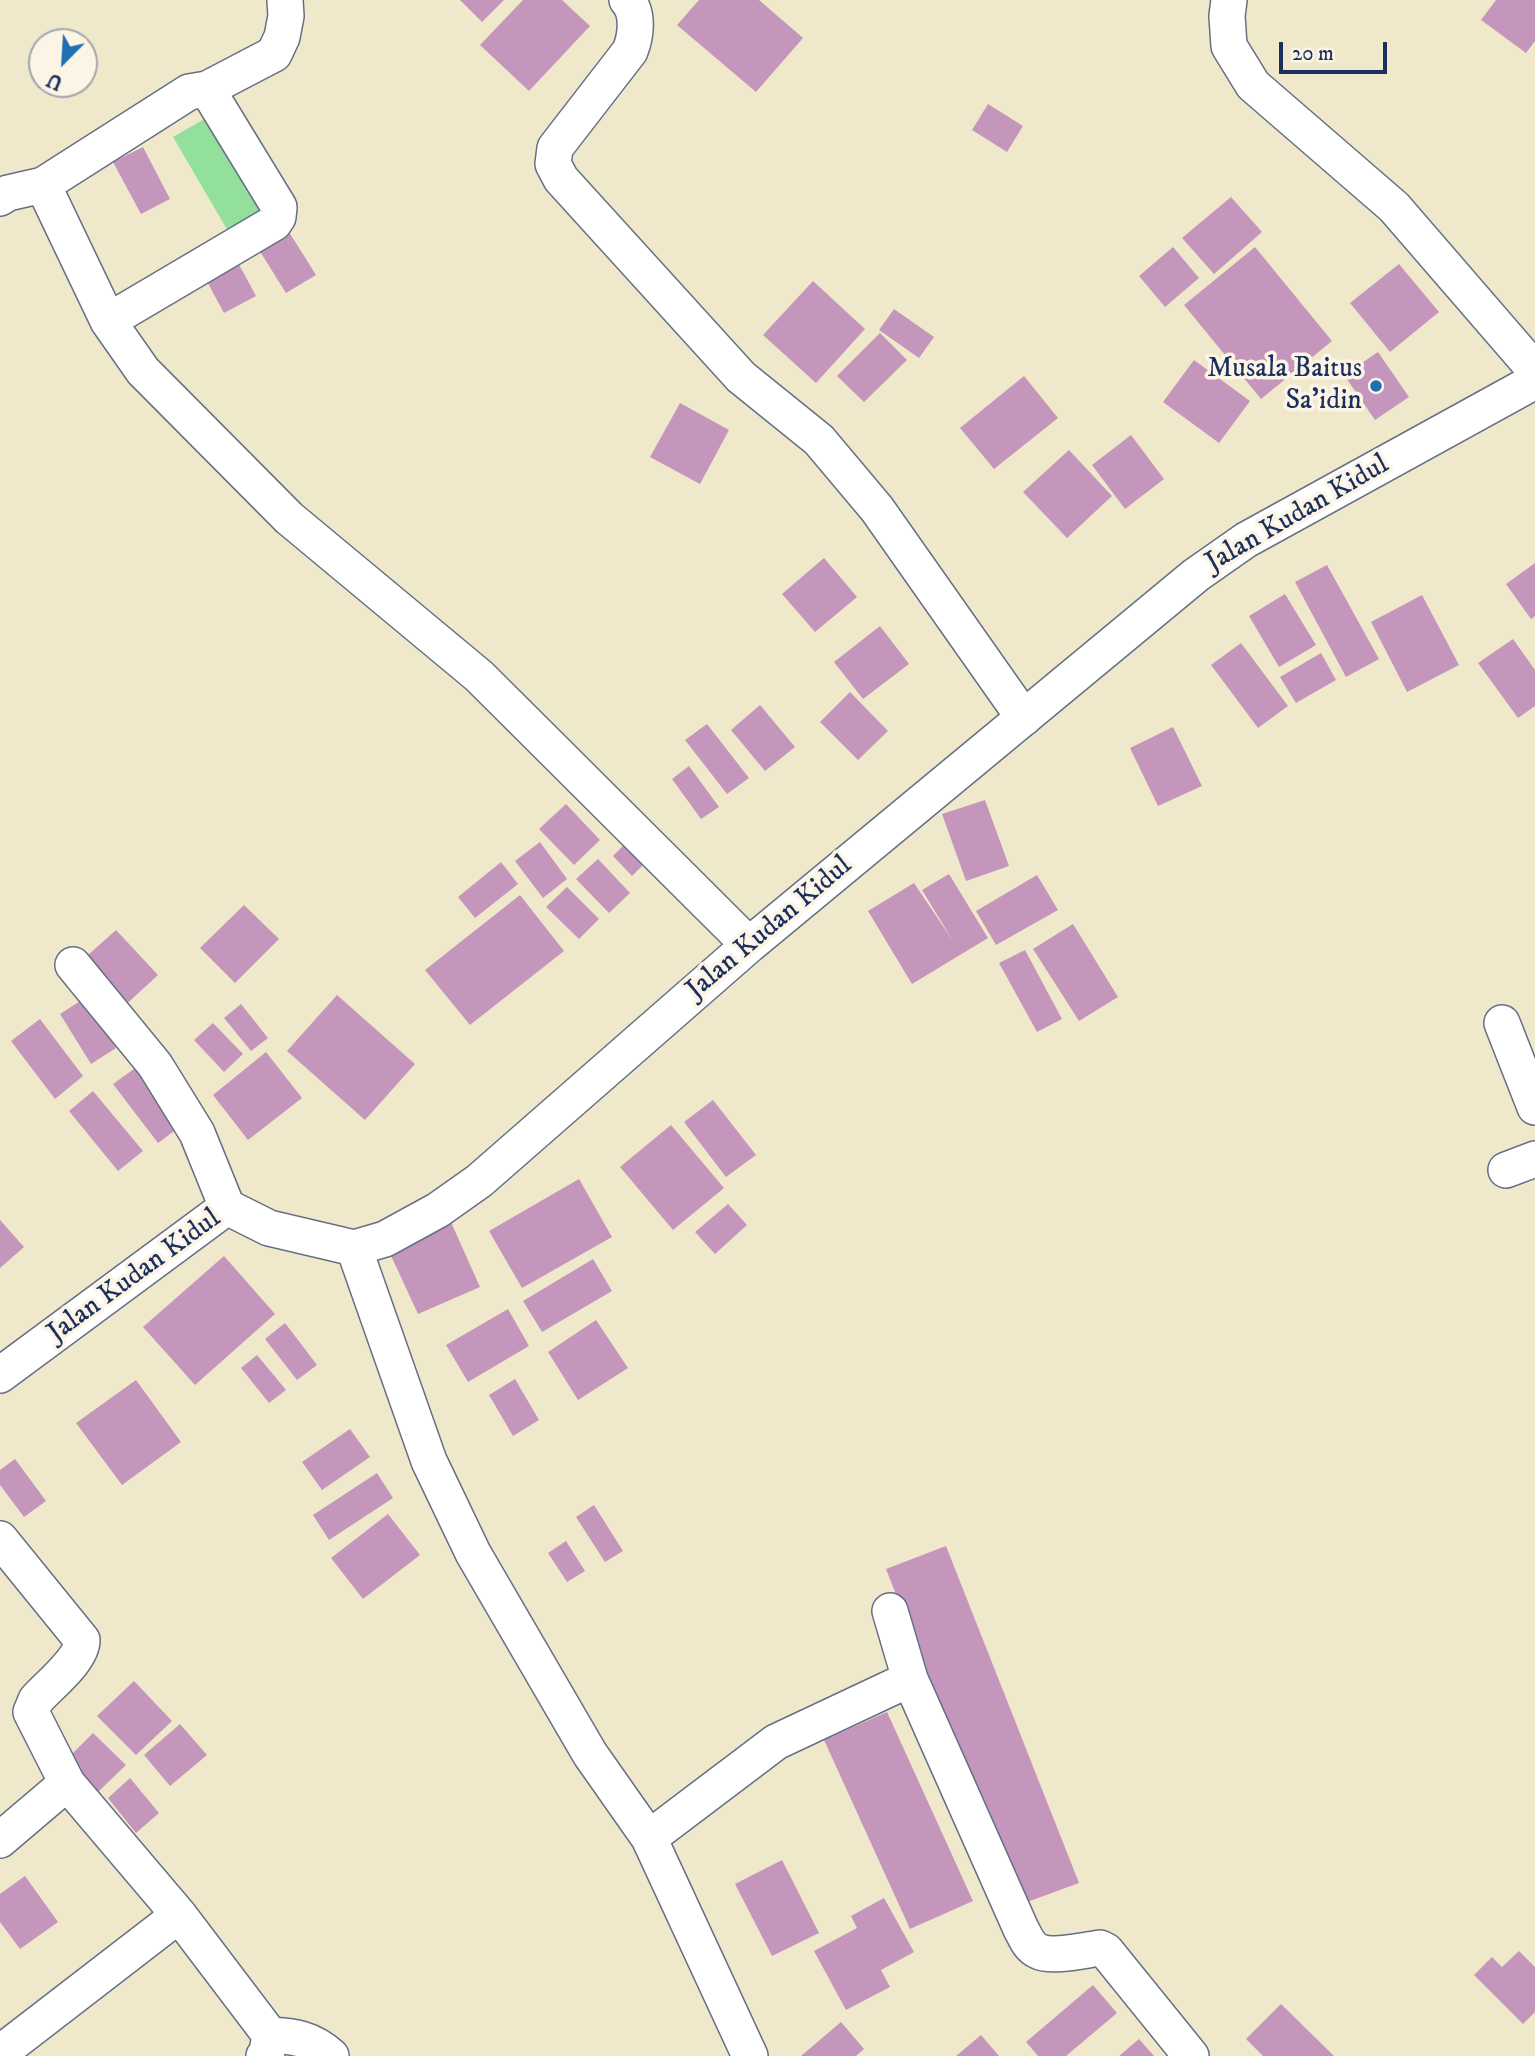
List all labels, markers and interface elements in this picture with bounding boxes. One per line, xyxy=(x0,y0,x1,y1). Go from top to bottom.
north arrow xyxy=(28,28,98,98)
scale bar xyxy=(1283,28,1392,72)
text: 20 m xyxy=(1292,41,1334,67)
text: U xyxy=(44,67,66,94)
place label: Musala Baitus Sa'idin xyxy=(1207,353,1362,419)
marker: Musala Baitus Sa'idin xyxy=(1368,378,1384,394)
street label: Jalan Kudan Kidul xyxy=(1201,449,1395,581)
street label: Jalan Kudan Kidul xyxy=(680,850,860,1008)
street label: Jalan Kudan Kidul xyxy=(42,1203,228,1351)

